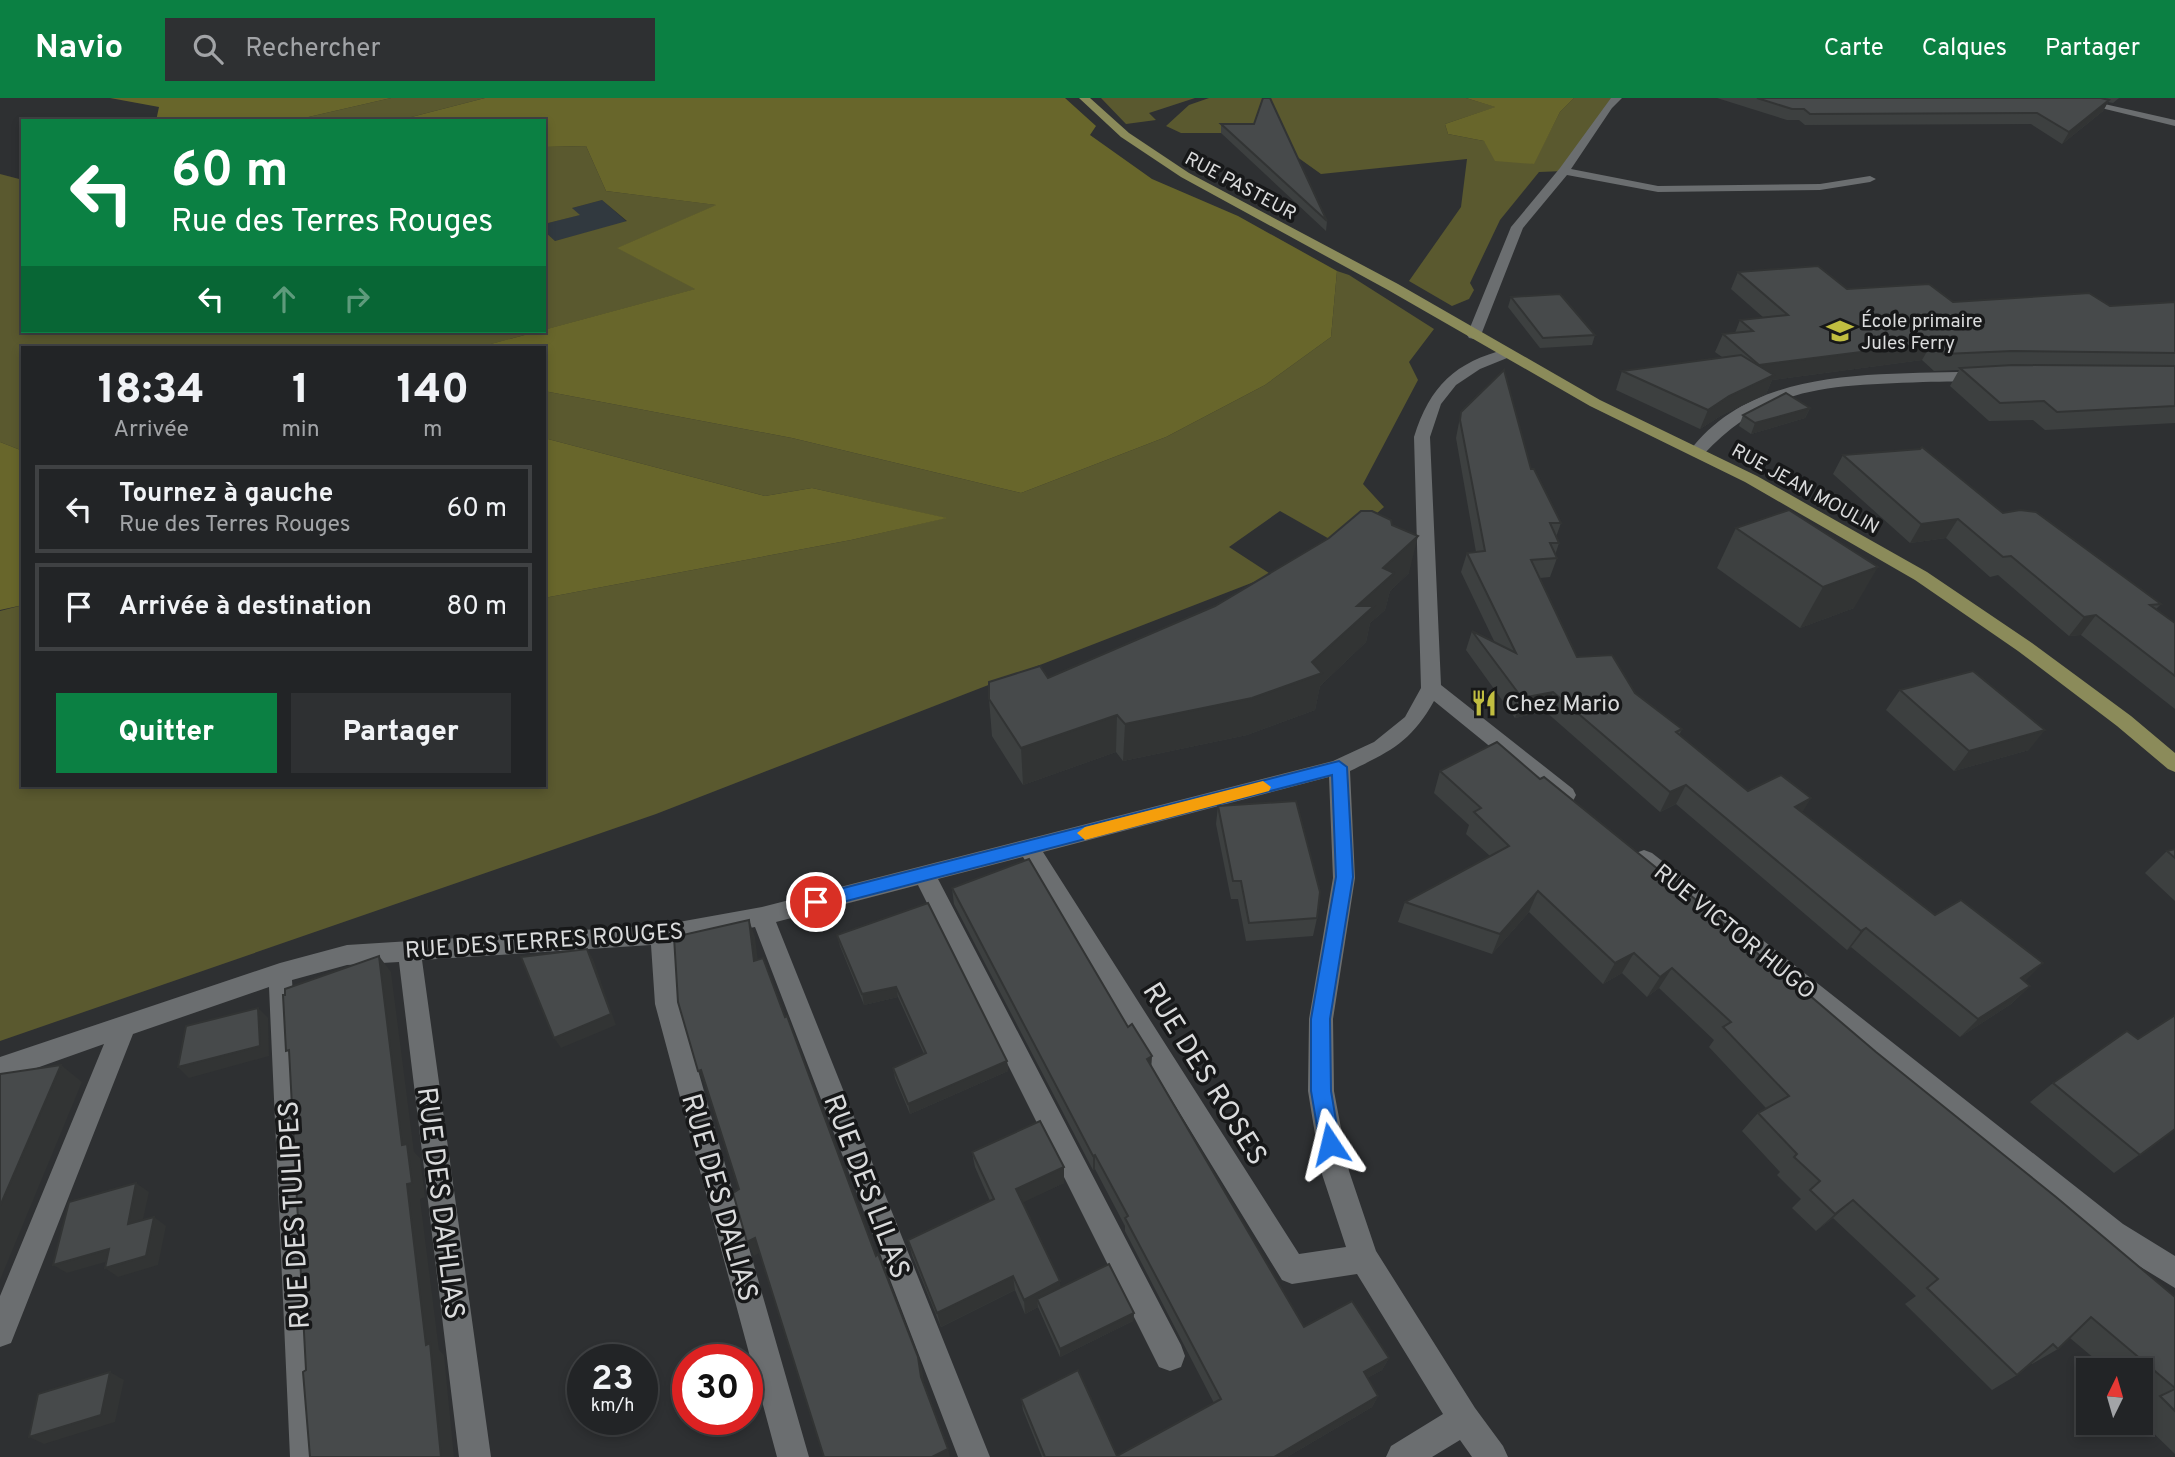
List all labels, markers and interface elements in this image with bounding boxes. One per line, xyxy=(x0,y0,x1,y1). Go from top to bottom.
search box xyxy=(165,18,655,81)
text: Navio xyxy=(35,28,123,70)
icon: search xyxy=(189,30,227,68)
text: Rechercher xyxy=(245,33,381,66)
text: Carte xyxy=(1824,34,1884,64)
text: Calques xyxy=(1922,34,2007,64)
text: Partager xyxy=(2045,34,2140,64)
text: 60 m xyxy=(171,142,289,204)
icon: left xyxy=(56,147,147,238)
street label: RUE PASTEUR xyxy=(1180,147,1300,226)
text: Rue des Terres Rouges xyxy=(171,203,493,243)
icon: left xyxy=(192,280,230,318)
icon: ahead xyxy=(265,280,303,318)
icon: right xyxy=(338,280,376,318)
place label: École primaire Jules Ferry xyxy=(1861,309,1983,356)
school or university icon: École primaire Jules Ferry xyxy=(1825,316,1855,346)
text: 18:34 xyxy=(98,365,205,418)
text: 1 xyxy=(292,365,309,418)
text: 140 xyxy=(396,365,469,418)
text: Arrivée xyxy=(113,416,189,445)
text: min xyxy=(281,416,320,445)
text: m xyxy=(423,416,443,445)
street label: RUE JEAN MOULIN xyxy=(1727,439,1883,540)
text: Tournez à gauche xyxy=(119,478,333,511)
icon: left xyxy=(60,490,98,528)
text: 60 m xyxy=(447,493,507,526)
text: Rue des Terres Rouges xyxy=(119,511,351,540)
icon: arrive xyxy=(60,588,98,626)
text: Arrivée à destination xyxy=(119,591,372,624)
text: 80 m xyxy=(447,591,507,624)
restaurant icon: Chez Mario xyxy=(1469,688,1499,718)
place label: Chez Mario xyxy=(1505,691,1620,720)
button: Quitter xyxy=(56,693,277,773)
button: Partager xyxy=(291,693,511,773)
street label: RUE VICTOR HUGO xyxy=(1647,859,1820,1007)
pin xyxy=(786,872,846,932)
icon: arrive xyxy=(797,883,835,921)
street label: RUE DES TERRES ROUGES xyxy=(404,918,684,967)
street label: RUE DES ROSES xyxy=(1133,976,1274,1173)
street label: RUE DES DAHLIAS xyxy=(407,1085,471,1322)
street label: RUE DES DALIAS xyxy=(671,1090,765,1306)
street label: RUE DES LILAS xyxy=(814,1090,917,1284)
street label: RUE DES TULIPES xyxy=(272,1100,320,1330)
position arrow xyxy=(1293,1107,1367,1181)
speed limit sign: 30 xyxy=(672,1344,763,1435)
text: 23 xyxy=(591,1358,634,1402)
north arrow xyxy=(2076,1358,2152,1435)
map controls xyxy=(2076,1358,2153,1435)
text: km/h xyxy=(591,1395,634,1418)

